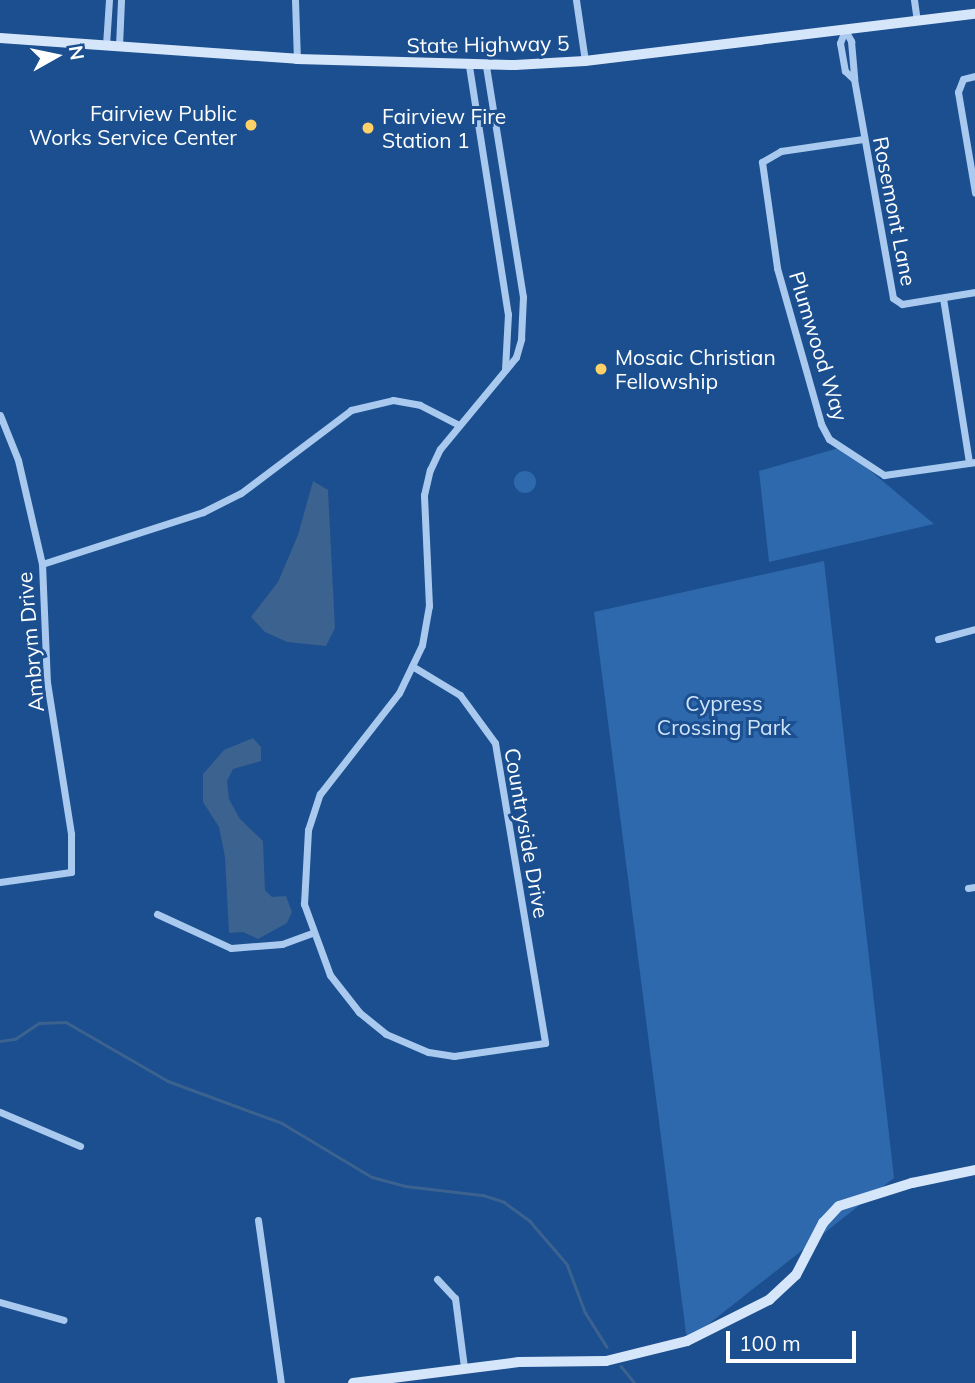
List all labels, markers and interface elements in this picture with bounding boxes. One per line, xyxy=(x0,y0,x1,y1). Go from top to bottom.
north arrow xyxy=(21,21,91,91)
street label: State Highway 5 xyxy=(406,30,570,58)
text: N xyxy=(64,44,90,62)
place label: Fairview Public Works Service Center xyxy=(29,100,237,150)
place label: Fairview Fire Station 1 xyxy=(382,103,506,153)
marker: Fairview Public Works Service Center xyxy=(243,117,259,133)
marker: Fairview Fire Station 1 xyxy=(360,120,376,136)
street label: Rosemont Lane xyxy=(868,134,922,288)
street label: Plumwood Way xyxy=(784,268,854,424)
place label: Mosaic Christian Fellowship xyxy=(615,344,776,394)
marker: Mosaic Christian Fellowship xyxy=(593,361,609,377)
street label: Ambrym Drive xyxy=(11,571,49,713)
park label: Cypress Crossing Park xyxy=(657,690,791,740)
street label: Countryside Drive xyxy=(500,746,554,920)
scale bar xyxy=(730,1316,860,1360)
text: 100 m xyxy=(739,1330,801,1356)

